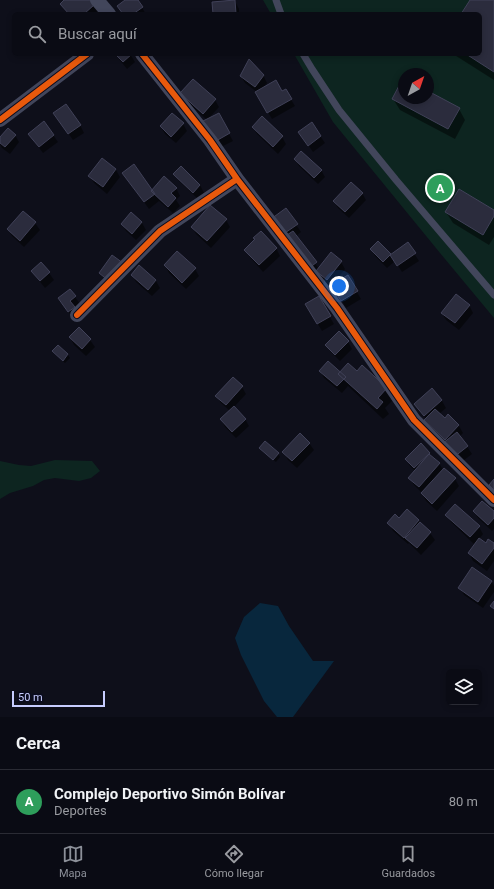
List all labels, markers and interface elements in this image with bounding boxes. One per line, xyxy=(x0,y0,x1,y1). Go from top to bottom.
search box xyxy=(12,12,482,56)
icon: search xyxy=(26,23,48,45)
text: Buscar aquí xyxy=(58,25,137,43)
north arrow xyxy=(398,68,434,104)
pin: A xyxy=(427,173,453,203)
your location xyxy=(329,276,349,296)
map controls xyxy=(446,669,482,705)
button: layers xyxy=(446,669,482,705)
scale bar xyxy=(12,689,105,708)
text: 50 m xyxy=(18,691,43,704)
text: Cerca xyxy=(16,733,60,753)
text: Complejo Deportivo Simón Bolívar xyxy=(54,785,285,803)
text: A xyxy=(25,794,33,809)
text: 80 m xyxy=(449,794,478,809)
text: Deportes xyxy=(54,803,107,818)
tab: Mapa xyxy=(59,843,87,880)
tab: Cómo llegar xyxy=(205,843,264,880)
tab: Guardados xyxy=(382,843,435,880)

